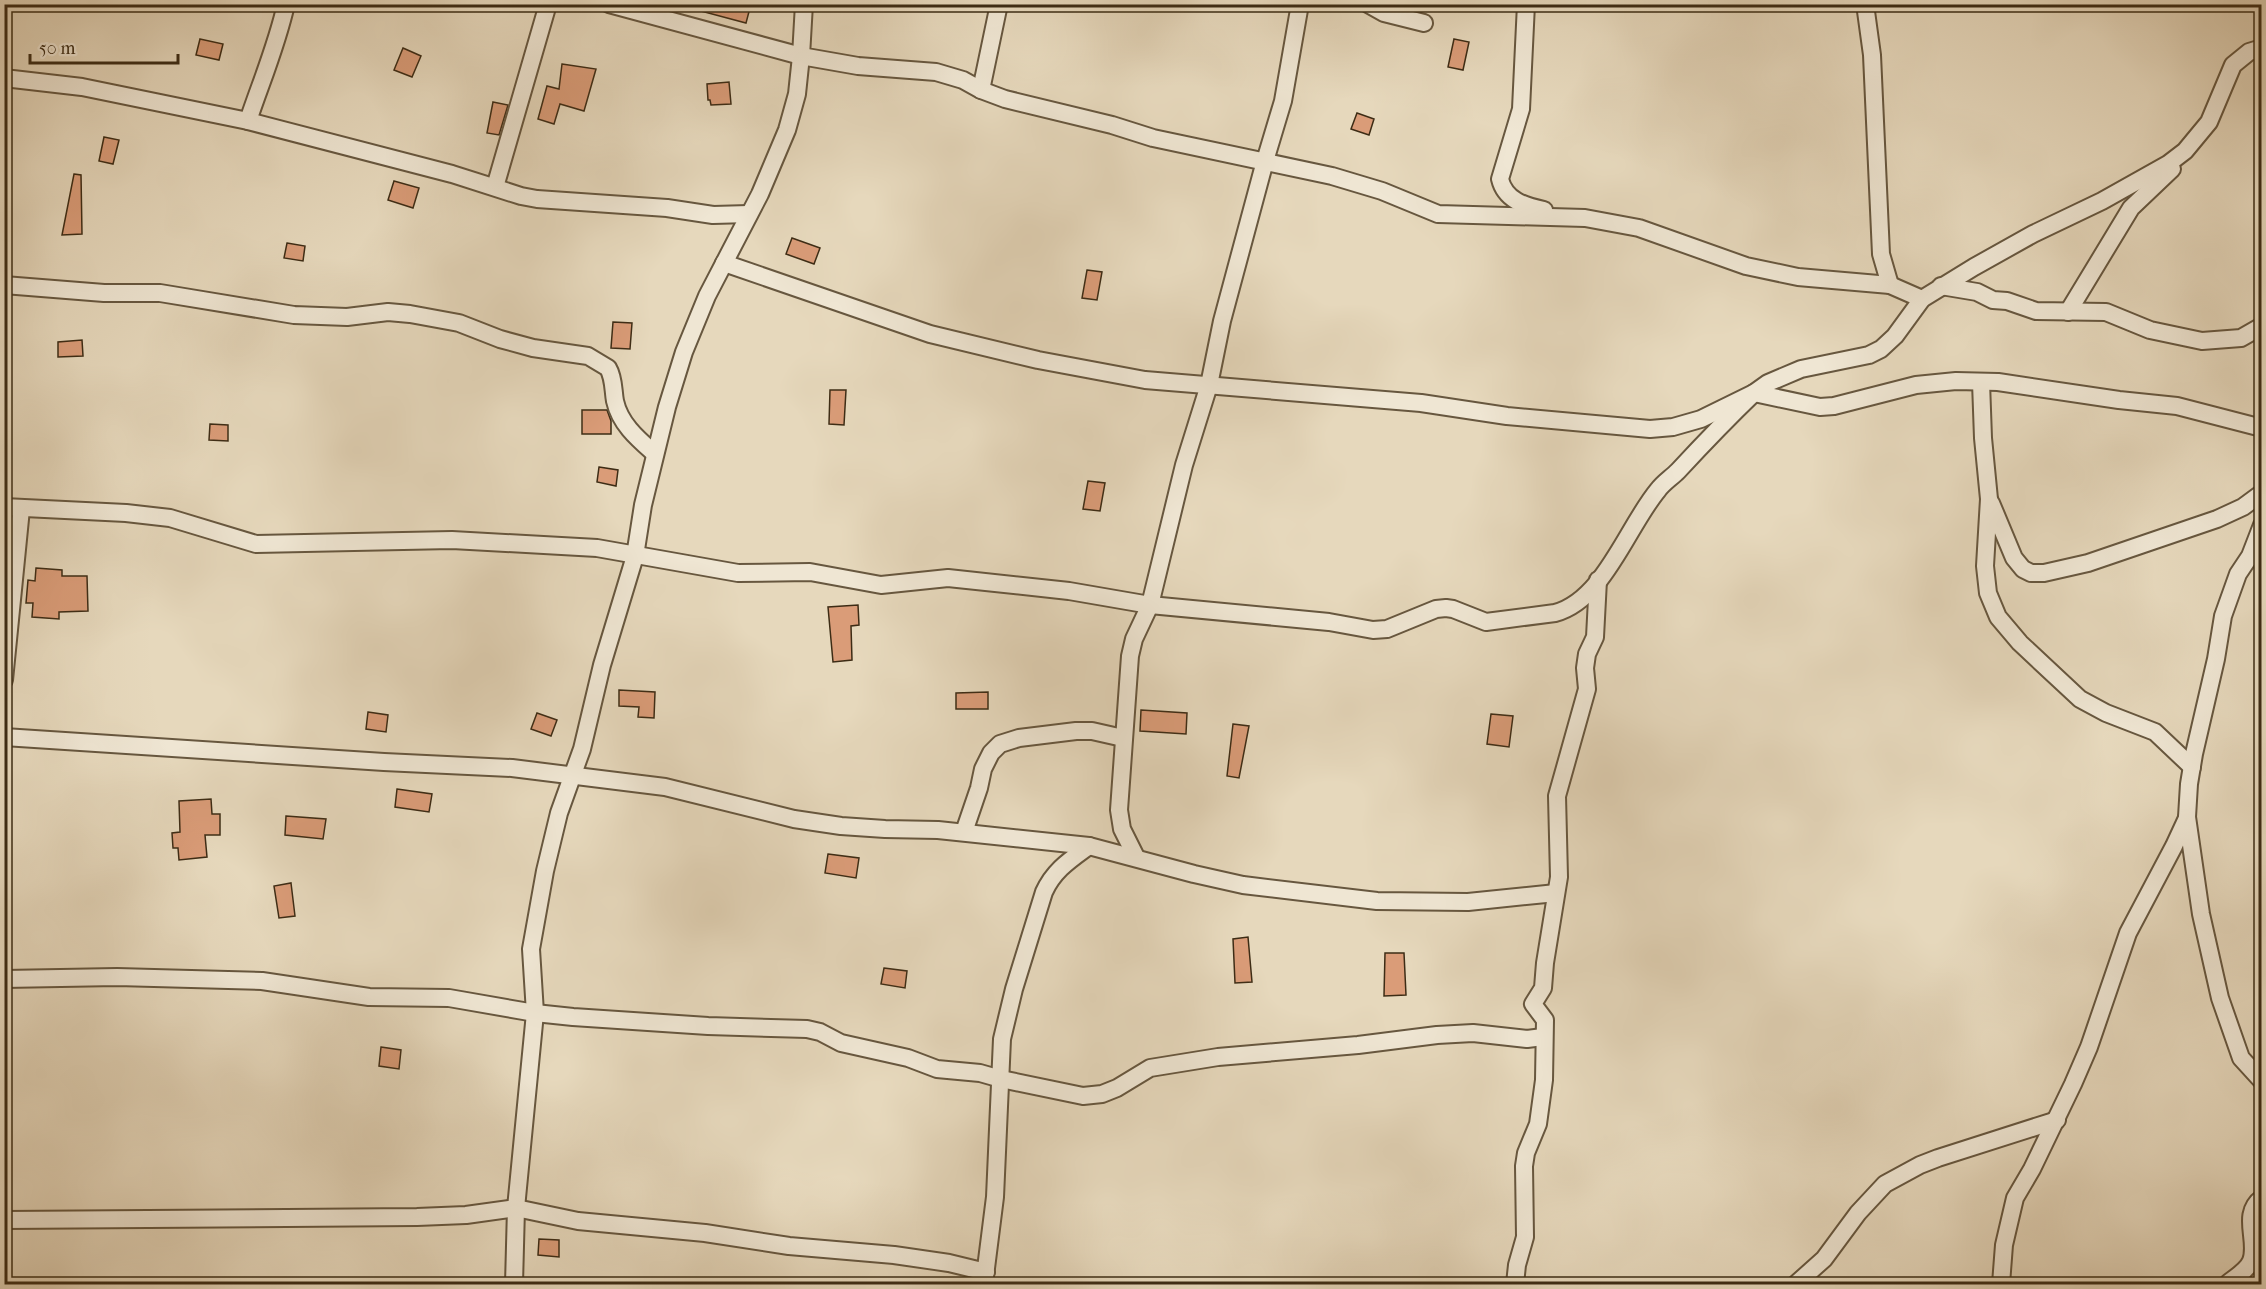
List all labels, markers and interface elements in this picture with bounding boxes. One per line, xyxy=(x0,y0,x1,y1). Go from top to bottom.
scale bar xyxy=(30,27,178,65)
text: 50 m xyxy=(39,38,76,59)

